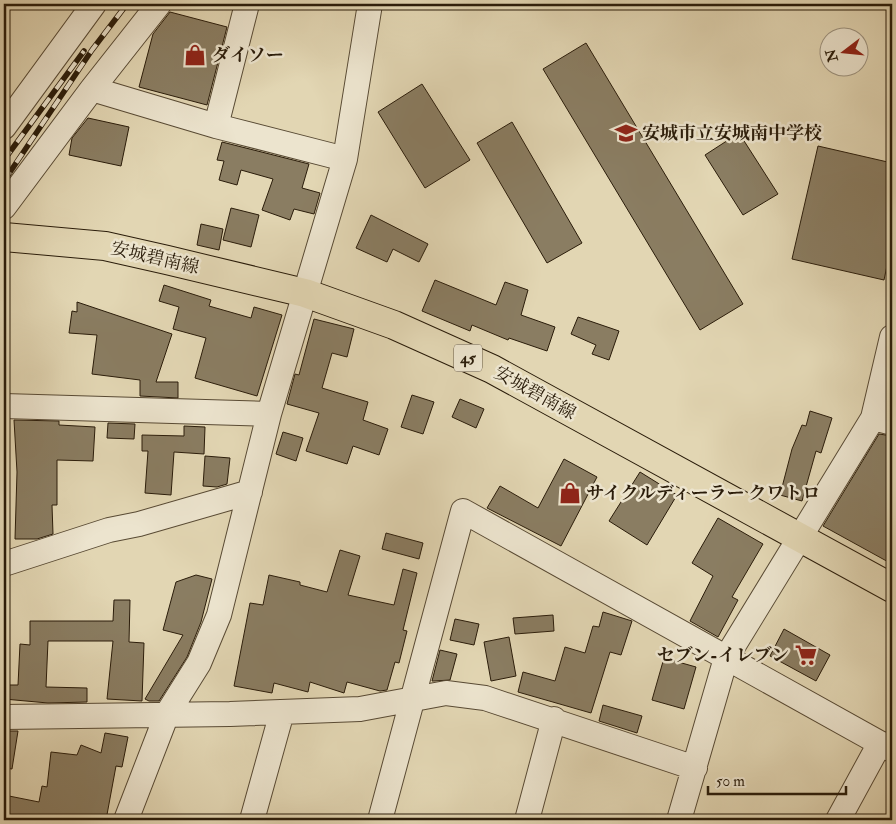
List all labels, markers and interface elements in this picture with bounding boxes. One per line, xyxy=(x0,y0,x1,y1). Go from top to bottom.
north arrow xyxy=(818,28,868,78)
shop icon: ダイソー xyxy=(182,42,208,68)
place label: ダイソー xyxy=(212,44,284,67)
text: N xyxy=(822,47,842,65)
school or university icon: 安城市立安城南中学校 xyxy=(613,120,639,146)
place label: 安城市立安城南中学校 xyxy=(642,122,822,145)
street label: 安城碧南線 xyxy=(109,237,201,279)
road number: 45 xyxy=(454,344,482,372)
street label: 安城碧南線 xyxy=(490,361,580,425)
shop icon: サイクルディーラー クワトロ xyxy=(557,480,583,506)
place label: サイクルディーラー クワトロ xyxy=(586,482,820,505)
supermarket icon: セブン-イレブン xyxy=(793,642,819,668)
place label: セブン-イレブン xyxy=(657,644,789,667)
scale bar xyxy=(708,764,846,796)
text: 50 m xyxy=(716,772,745,791)

